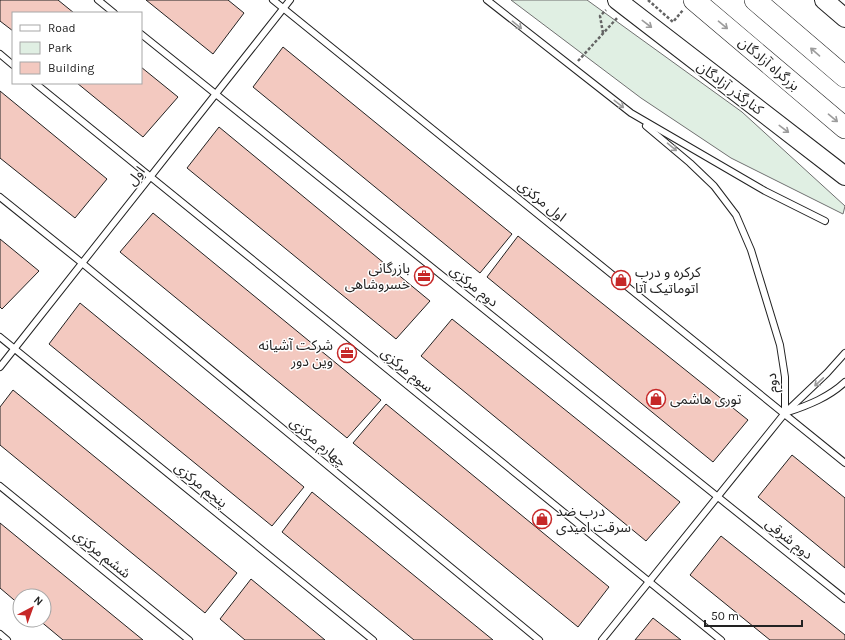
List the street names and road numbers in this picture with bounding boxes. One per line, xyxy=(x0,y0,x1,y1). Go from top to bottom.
street label: بزرگراه آزادگان xyxy=(735,33,803,95)
street label: کنارگذر آزادگان xyxy=(694,58,767,119)
street label: اول xyxy=(123,163,149,189)
street label: اول مرکزی xyxy=(515,176,569,226)
street label: دوم مرکزی xyxy=(445,261,502,312)
street label: سوم مرکزی xyxy=(376,344,436,398)
street label: دوم xyxy=(763,372,783,393)
street label: چهارم مرکزی xyxy=(285,414,350,472)
street label: پنجم مرکزی xyxy=(170,458,231,513)
street label: دوم شرقی xyxy=(761,515,816,565)
street label: ششم مرکزی xyxy=(69,526,134,584)

